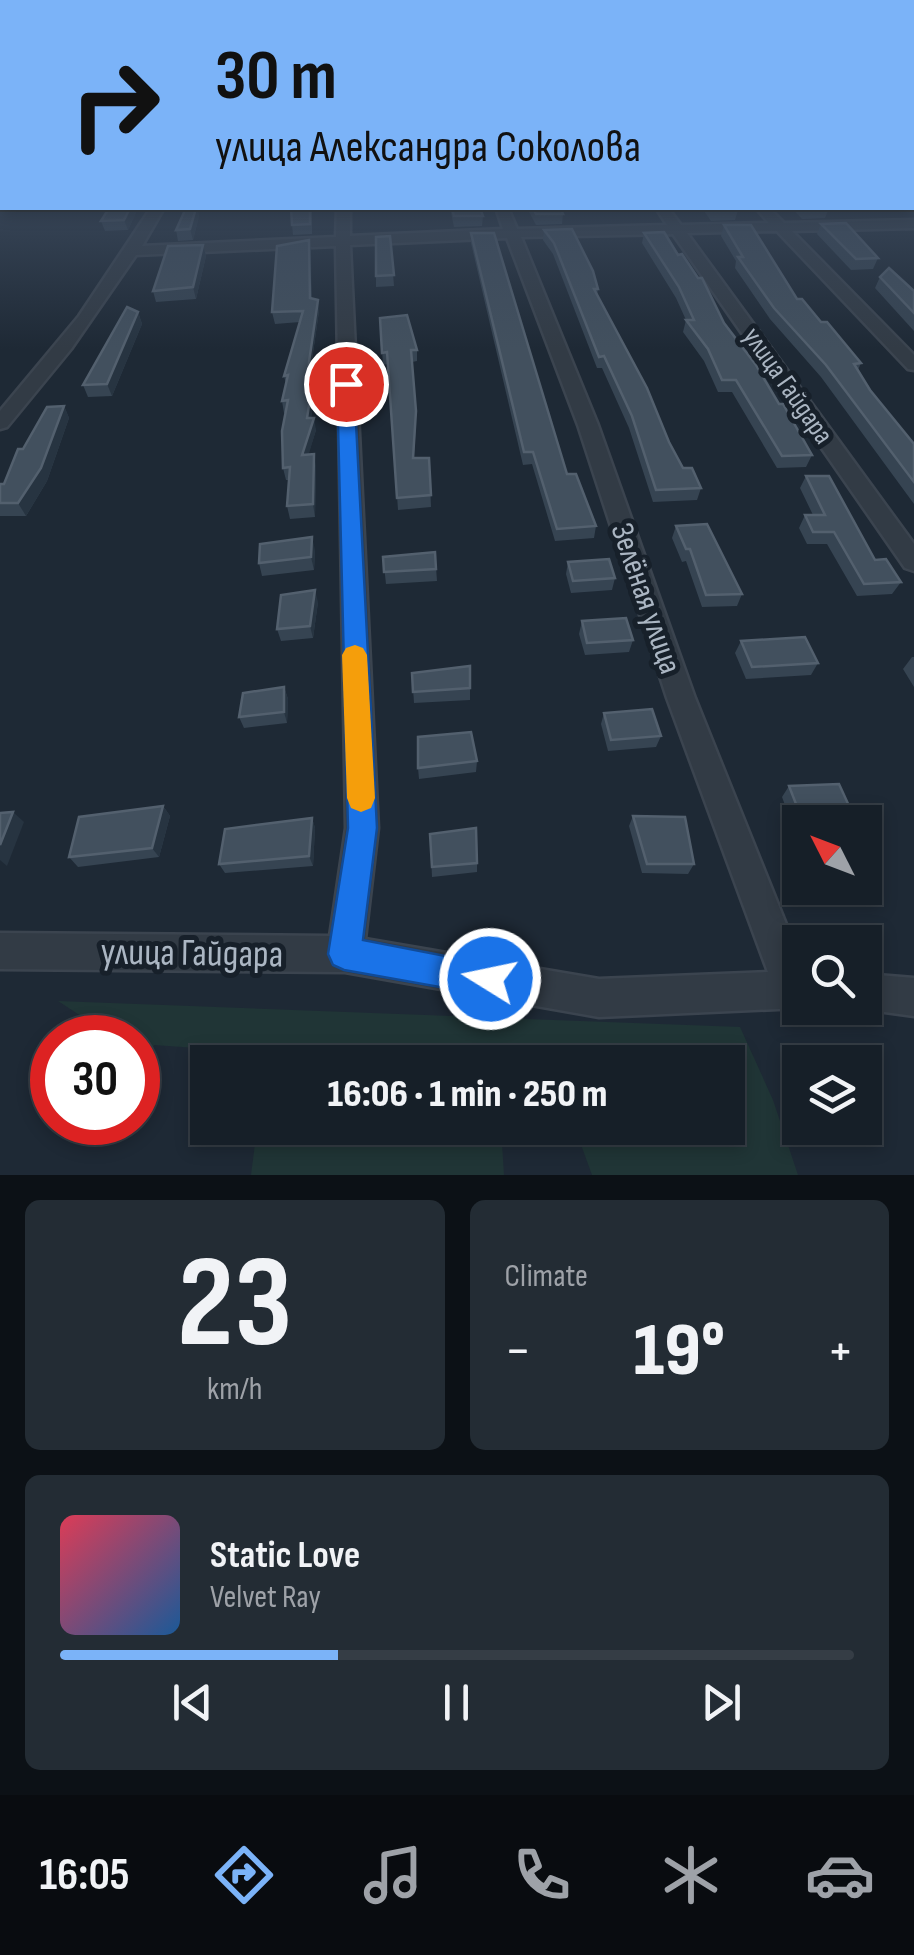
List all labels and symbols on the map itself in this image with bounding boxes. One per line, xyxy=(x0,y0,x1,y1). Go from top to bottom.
street label: улица Гайдара xyxy=(736,321,840,450)
pin xyxy=(304,342,389,427)
street label: Зелёная улица xyxy=(602,518,690,679)
north arrow xyxy=(782,805,882,905)
position arrow xyxy=(438,927,542,1031)
street label: улица Гайдара xyxy=(100,929,284,978)
speed limit sign: 30 xyxy=(30,1015,160,1145)

